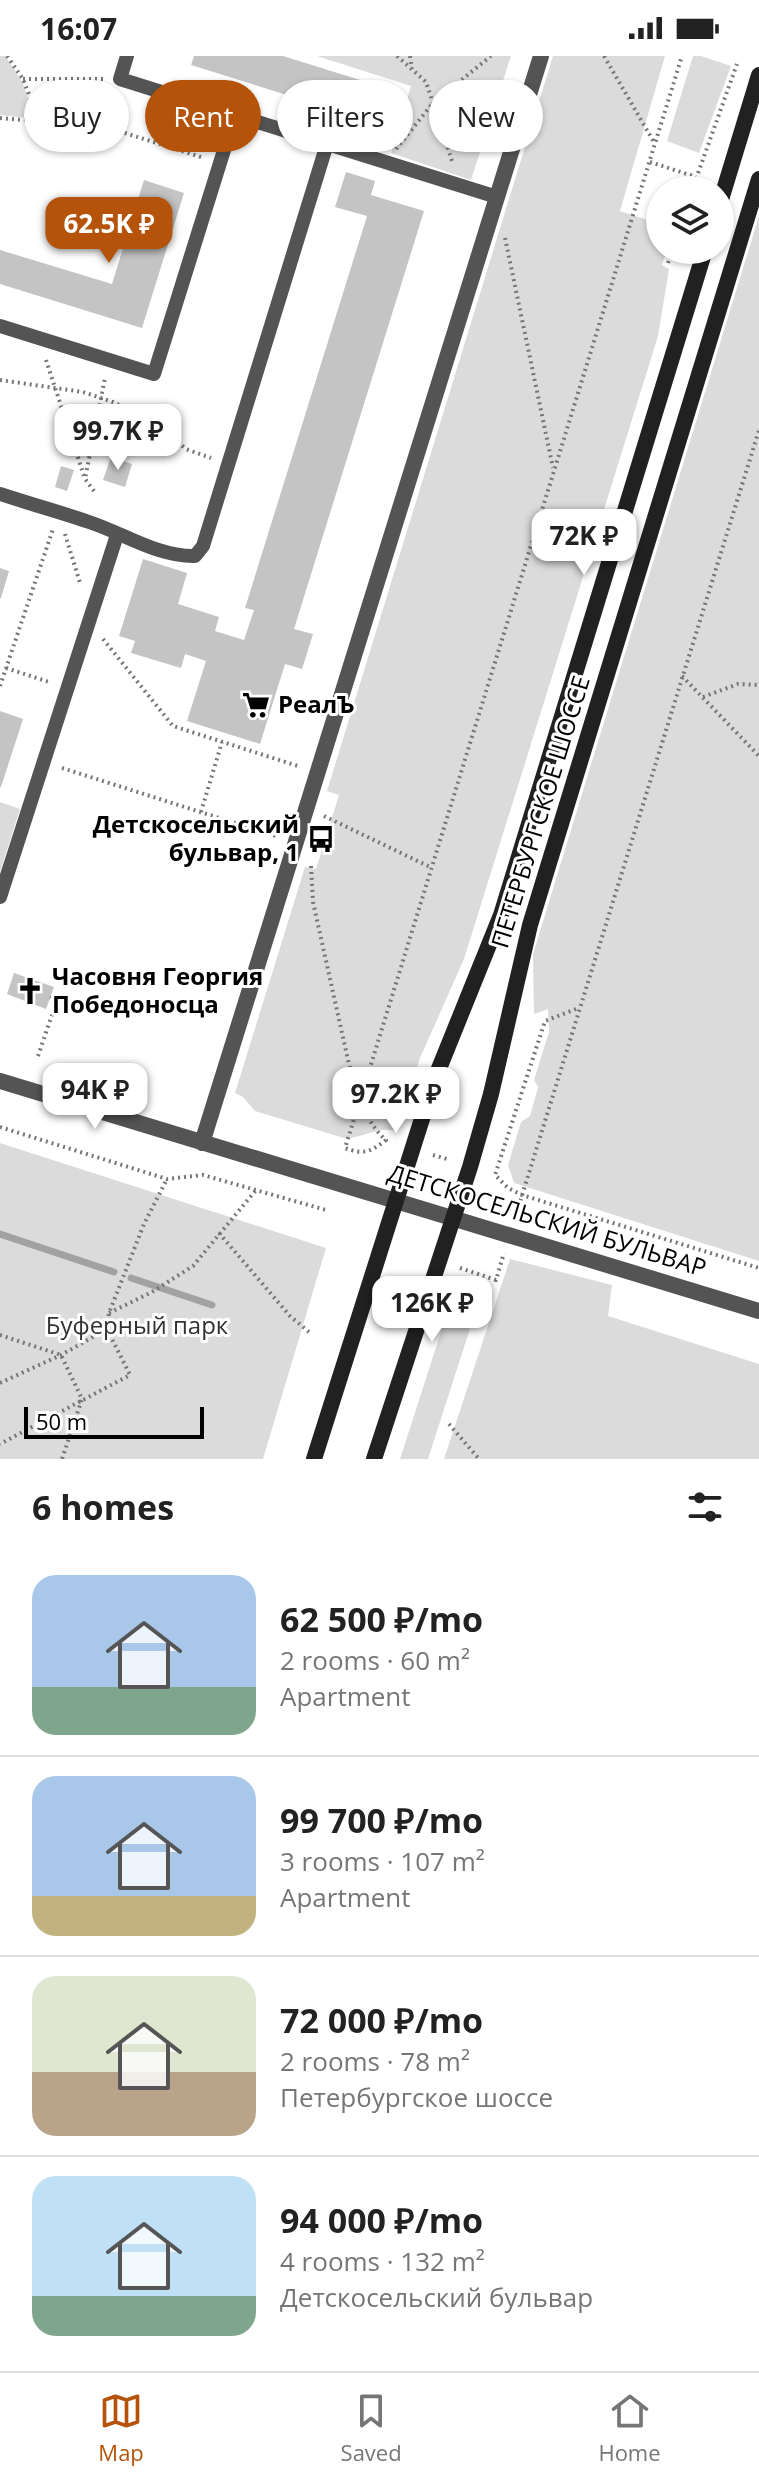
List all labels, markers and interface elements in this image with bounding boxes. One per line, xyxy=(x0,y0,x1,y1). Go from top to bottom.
text: 16:07 xyxy=(40,8,117,49)
chip: Buy xyxy=(24,80,129,152)
chip: Rent xyxy=(145,80,261,152)
chip: Filters xyxy=(277,80,413,152)
chip: New xyxy=(429,80,543,152)
map controls xyxy=(646,176,734,264)
button: layers xyxy=(646,176,734,264)
pin: 62.5K ₽ xyxy=(35,197,183,265)
text: 62.5K ₽ xyxy=(63,205,155,241)
pin: 99.7K ₽ xyxy=(44,404,192,472)
text: 99.7K ₽ xyxy=(72,412,164,448)
pin: 72K ₽ xyxy=(528,509,640,577)
text: 72K ₽ xyxy=(550,517,618,553)
street label: ПЕТЕРБУРГСКОЕ ШОССЕ xyxy=(482,671,597,952)
place label: РеалЪ xyxy=(278,687,355,720)
supermarket icon: РеалЪ xyxy=(241,690,271,720)
place label: Детскосельский бульвар, 1 xyxy=(93,807,299,868)
bus stop icon: Детскосельский бульвар, 1 xyxy=(306,824,336,854)
place label: Часовня Георгия Победоносца xyxy=(52,959,263,1020)
church icon: Часовня Георгия Победоносца xyxy=(15,976,45,1006)
pin: 94K ₽ xyxy=(39,1063,151,1131)
pin: 97.2K ₽ xyxy=(322,1067,470,1135)
text: 94K ₽ xyxy=(61,1071,129,1107)
text: 97.2K ₽ xyxy=(350,1075,442,1111)
street label: ДЕТСКОСЕЛЬСКИЙ БУЛЬВАР xyxy=(384,1155,711,1284)
pin: 126K ₽ xyxy=(367,1276,497,1344)
text: 126K ₽ xyxy=(390,1284,474,1320)
park label: Буферный парк xyxy=(46,1308,229,1341)
scale bar xyxy=(24,1403,204,1439)
text: 50 m xyxy=(36,1406,87,1436)
text: 6 homes xyxy=(32,1484,174,1530)
icon: filters xyxy=(683,1485,727,1529)
text: 62 500 ₽/mo xyxy=(280,1596,483,1642)
icon: home xyxy=(96,1607,192,1703)
text: 2 rooms · 60 m² xyxy=(280,1642,470,1678)
text: Apartment xyxy=(280,1678,411,1714)
text: 99 700 ₽/mo xyxy=(280,1797,483,1843)
icon: home xyxy=(96,1808,192,1904)
text: 3 rooms · 107 m² xyxy=(280,1843,485,1879)
text: Apartment xyxy=(280,1879,411,1915)
text: 72 000 ₽/mo xyxy=(280,1997,483,2043)
icon: home xyxy=(96,2008,192,2104)
text: 2 rooms · 78 m² xyxy=(280,2043,470,2079)
text: Петербургское шоссе xyxy=(280,2079,553,2115)
text: 94 000 ₽/mo xyxy=(280,2197,483,2243)
icon: home xyxy=(96,2208,192,2304)
text: 4 rooms · 132 m² xyxy=(280,2243,485,2279)
text: Детскосельский бульвар xyxy=(280,2279,593,2315)
tab: Map xyxy=(98,2389,144,2467)
tab: Saved xyxy=(341,2389,402,2467)
tab: Home xyxy=(598,2389,661,2467)

